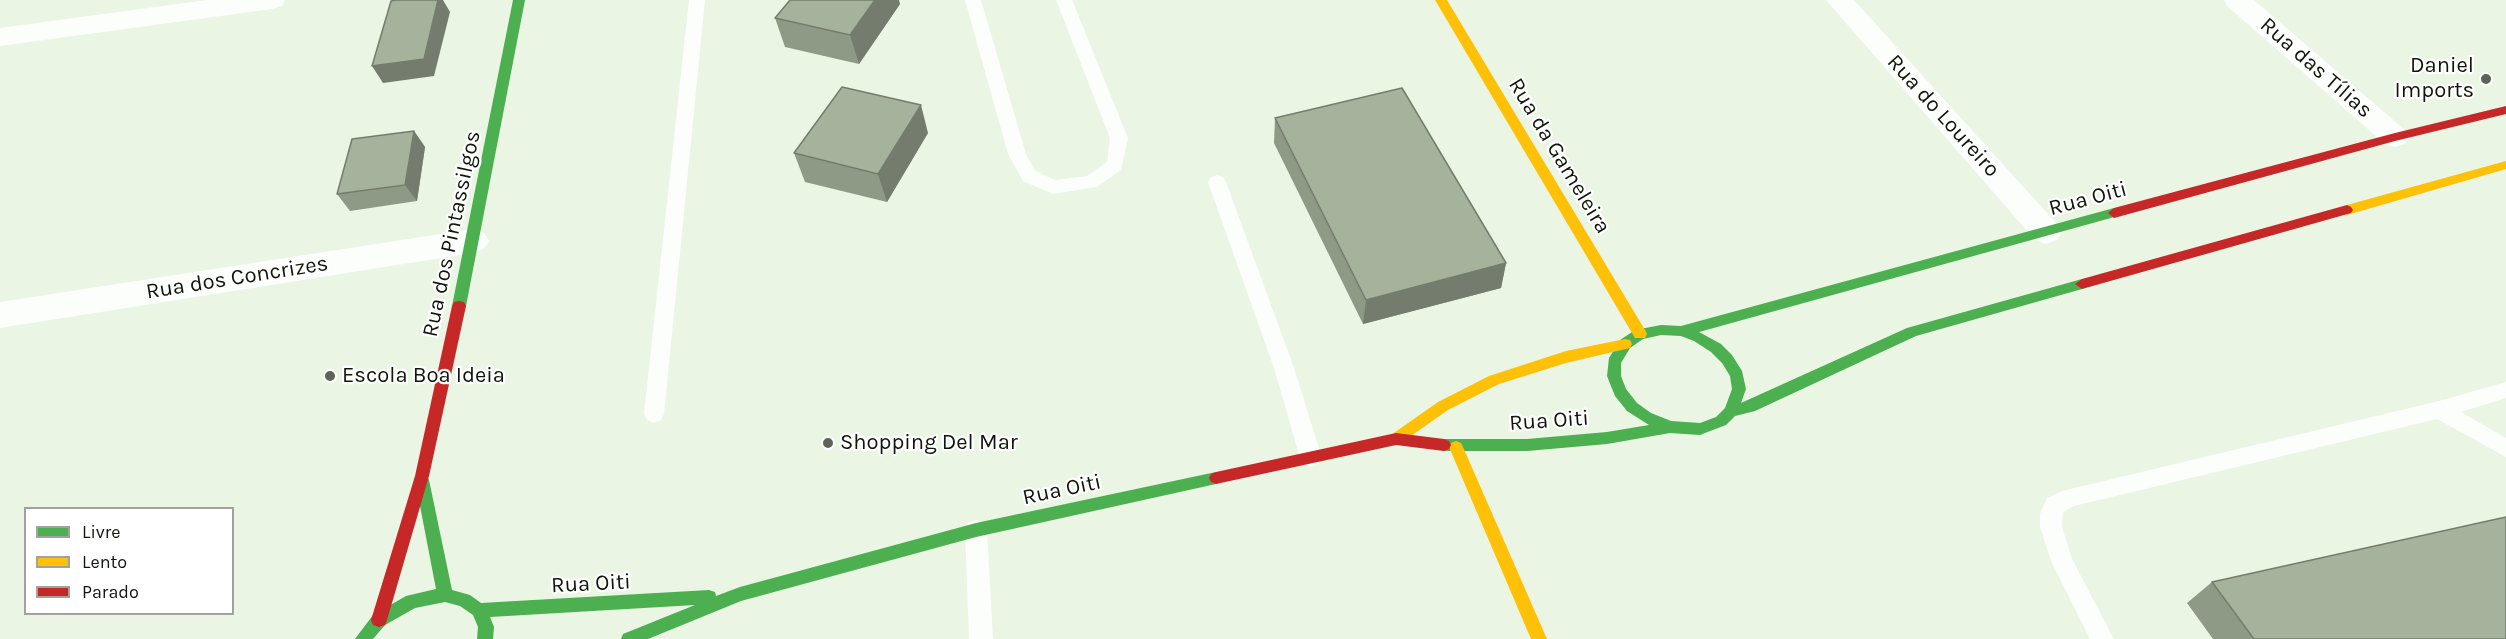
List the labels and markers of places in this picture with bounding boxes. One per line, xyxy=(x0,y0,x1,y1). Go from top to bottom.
place label: Daniel Imports xyxy=(2395,53,2474,104)
marker: Daniel Imports xyxy=(2479,72,2493,86)
place label: Escola Boa Ideia xyxy=(342,363,505,389)
marker: Escola Boa Ideia xyxy=(323,369,337,383)
place label: Shopping Del Mar xyxy=(840,430,1018,456)
marker: Shopping Del Mar xyxy=(821,436,835,450)

